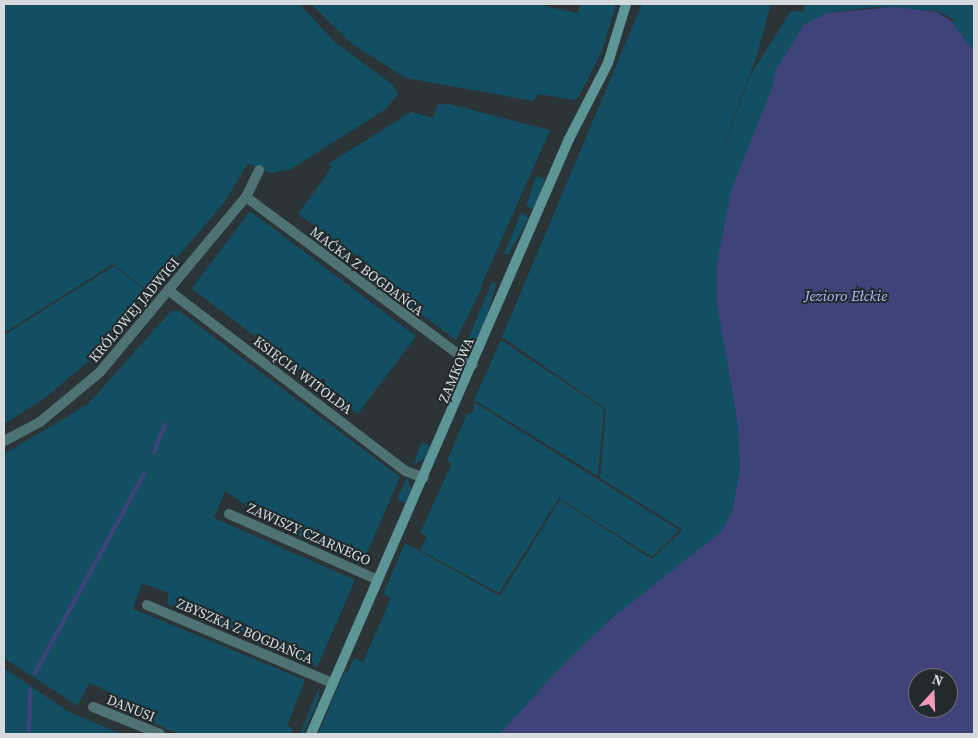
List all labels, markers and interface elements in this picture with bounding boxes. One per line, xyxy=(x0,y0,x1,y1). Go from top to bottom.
street label: MAĆKA Z BOGDAŃCA xyxy=(307,223,427,319)
street label: KRÓLOWEJ JADWIGI xyxy=(85,254,183,366)
water label: Jezioro Ełckie xyxy=(805,287,887,305)
street label: KSIĘCIA WITOLDA xyxy=(250,332,356,418)
street label: ZAMKOWA xyxy=(435,335,477,405)
street label: ZAWISZY CZARNEGO xyxy=(244,499,374,569)
street label: ZBYSZKA Z BOGDAŃCA xyxy=(174,595,316,667)
north arrow xyxy=(908,668,958,718)
text: N xyxy=(930,669,946,691)
street label: DANUSI xyxy=(104,691,158,725)

